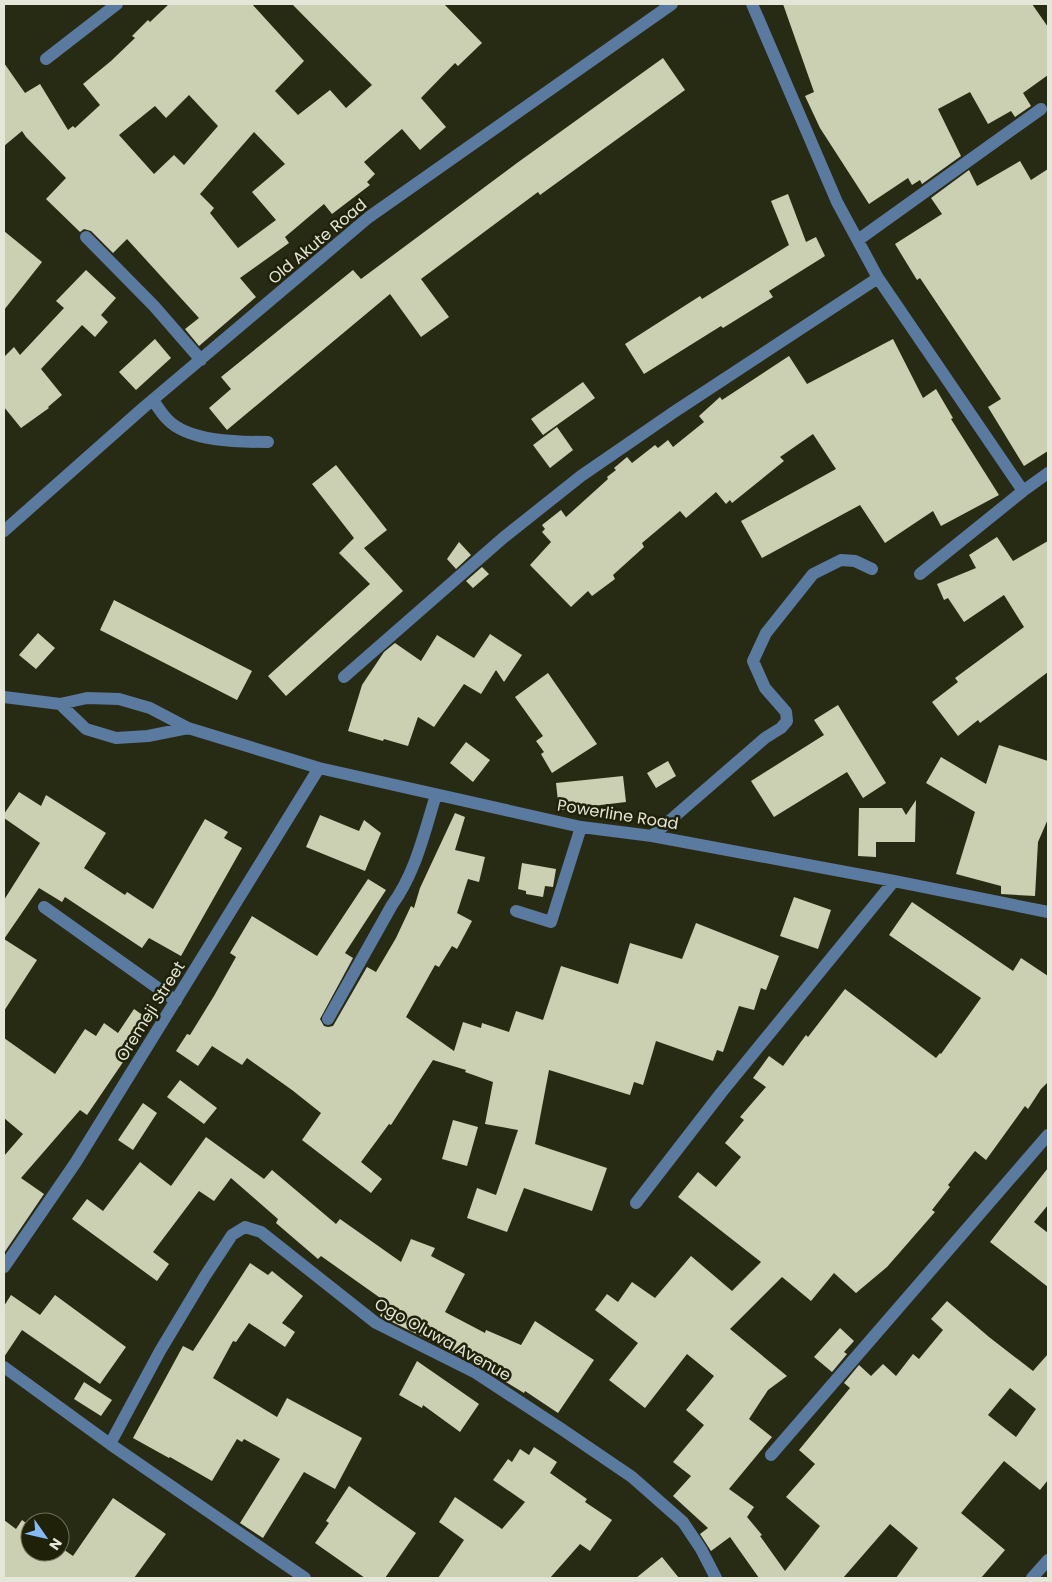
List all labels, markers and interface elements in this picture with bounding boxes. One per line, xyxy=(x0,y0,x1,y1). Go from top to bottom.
street label: Old Akute Road xyxy=(263,193,372,290)
street label: Powerline Road xyxy=(556,794,680,835)
street label: Oremeji Street xyxy=(110,957,190,1066)
street label: Ogo Oluwa Avenue xyxy=(370,1292,515,1387)
north arrow xyxy=(20,1512,70,1562)
text: N xyxy=(45,1534,67,1554)

